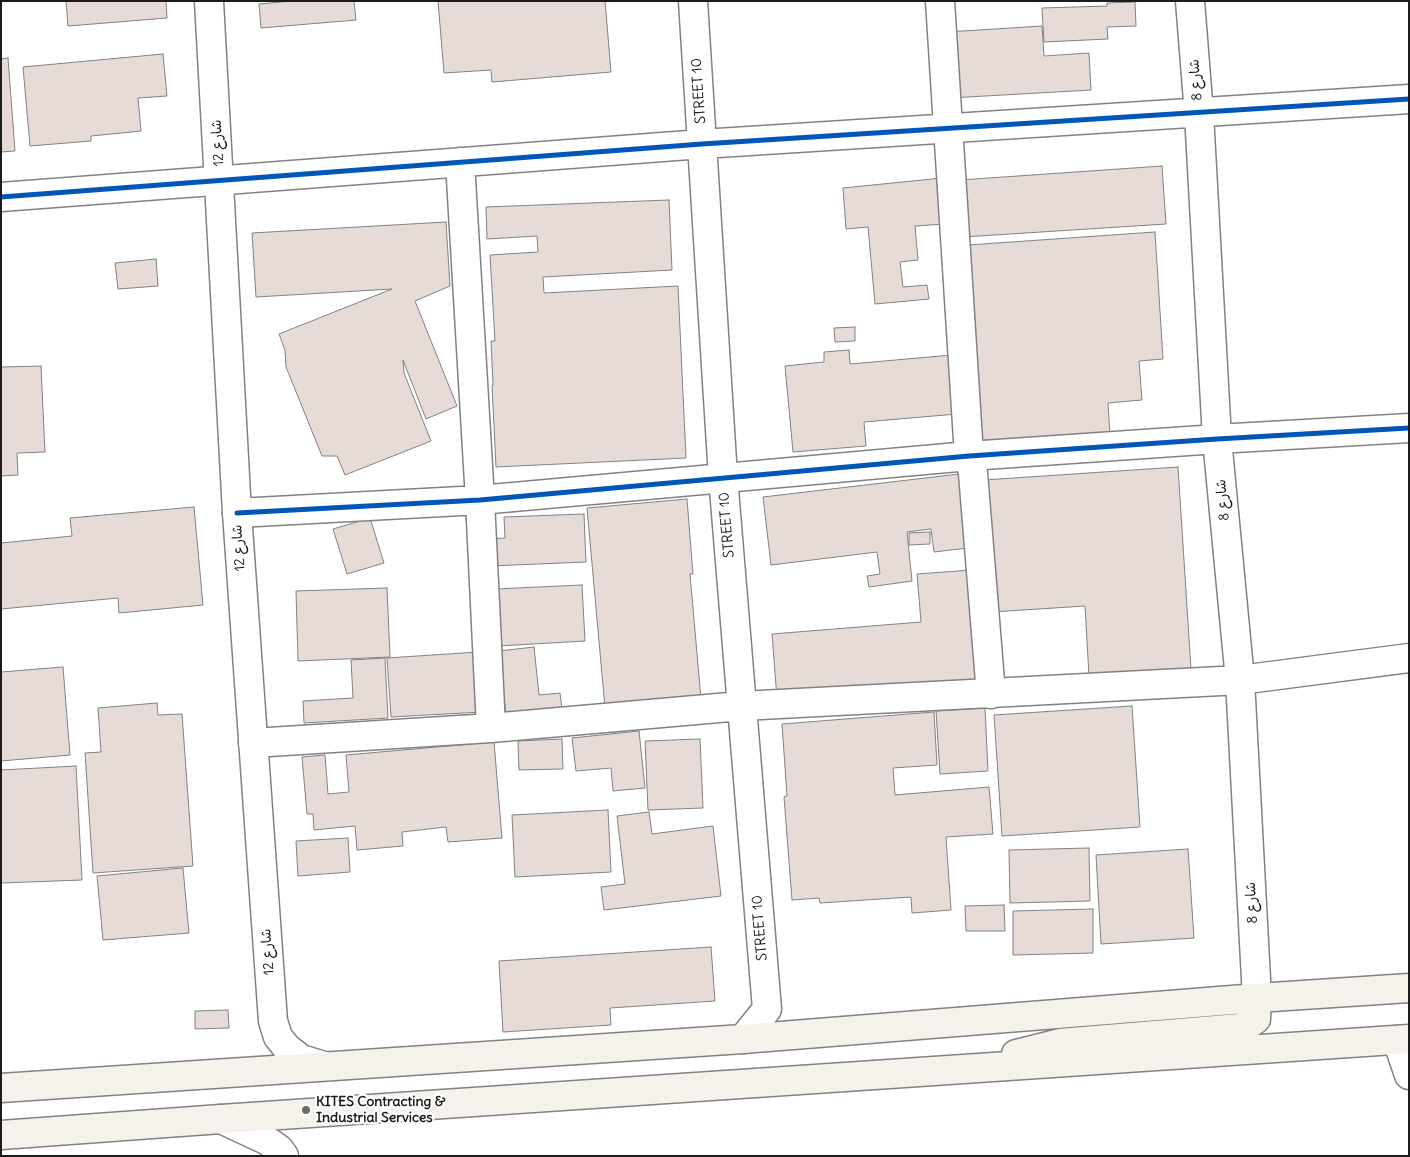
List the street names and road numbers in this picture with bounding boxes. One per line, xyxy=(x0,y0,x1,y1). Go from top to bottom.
street label: STREET 10 xyxy=(688,58,710,124)
street label: شارع 8 xyxy=(1186,59,1206,101)
street label: شارع 12 xyxy=(208,119,228,167)
street label: شارع 8 xyxy=(1213,479,1233,521)
street label: STREET 10 xyxy=(716,491,738,559)
street label: شارع 12 xyxy=(229,524,249,572)
street label: شارع 8 xyxy=(1243,882,1261,924)
street label: STREET 10 xyxy=(749,894,771,962)
street label: شارع 12 xyxy=(258,928,278,976)

